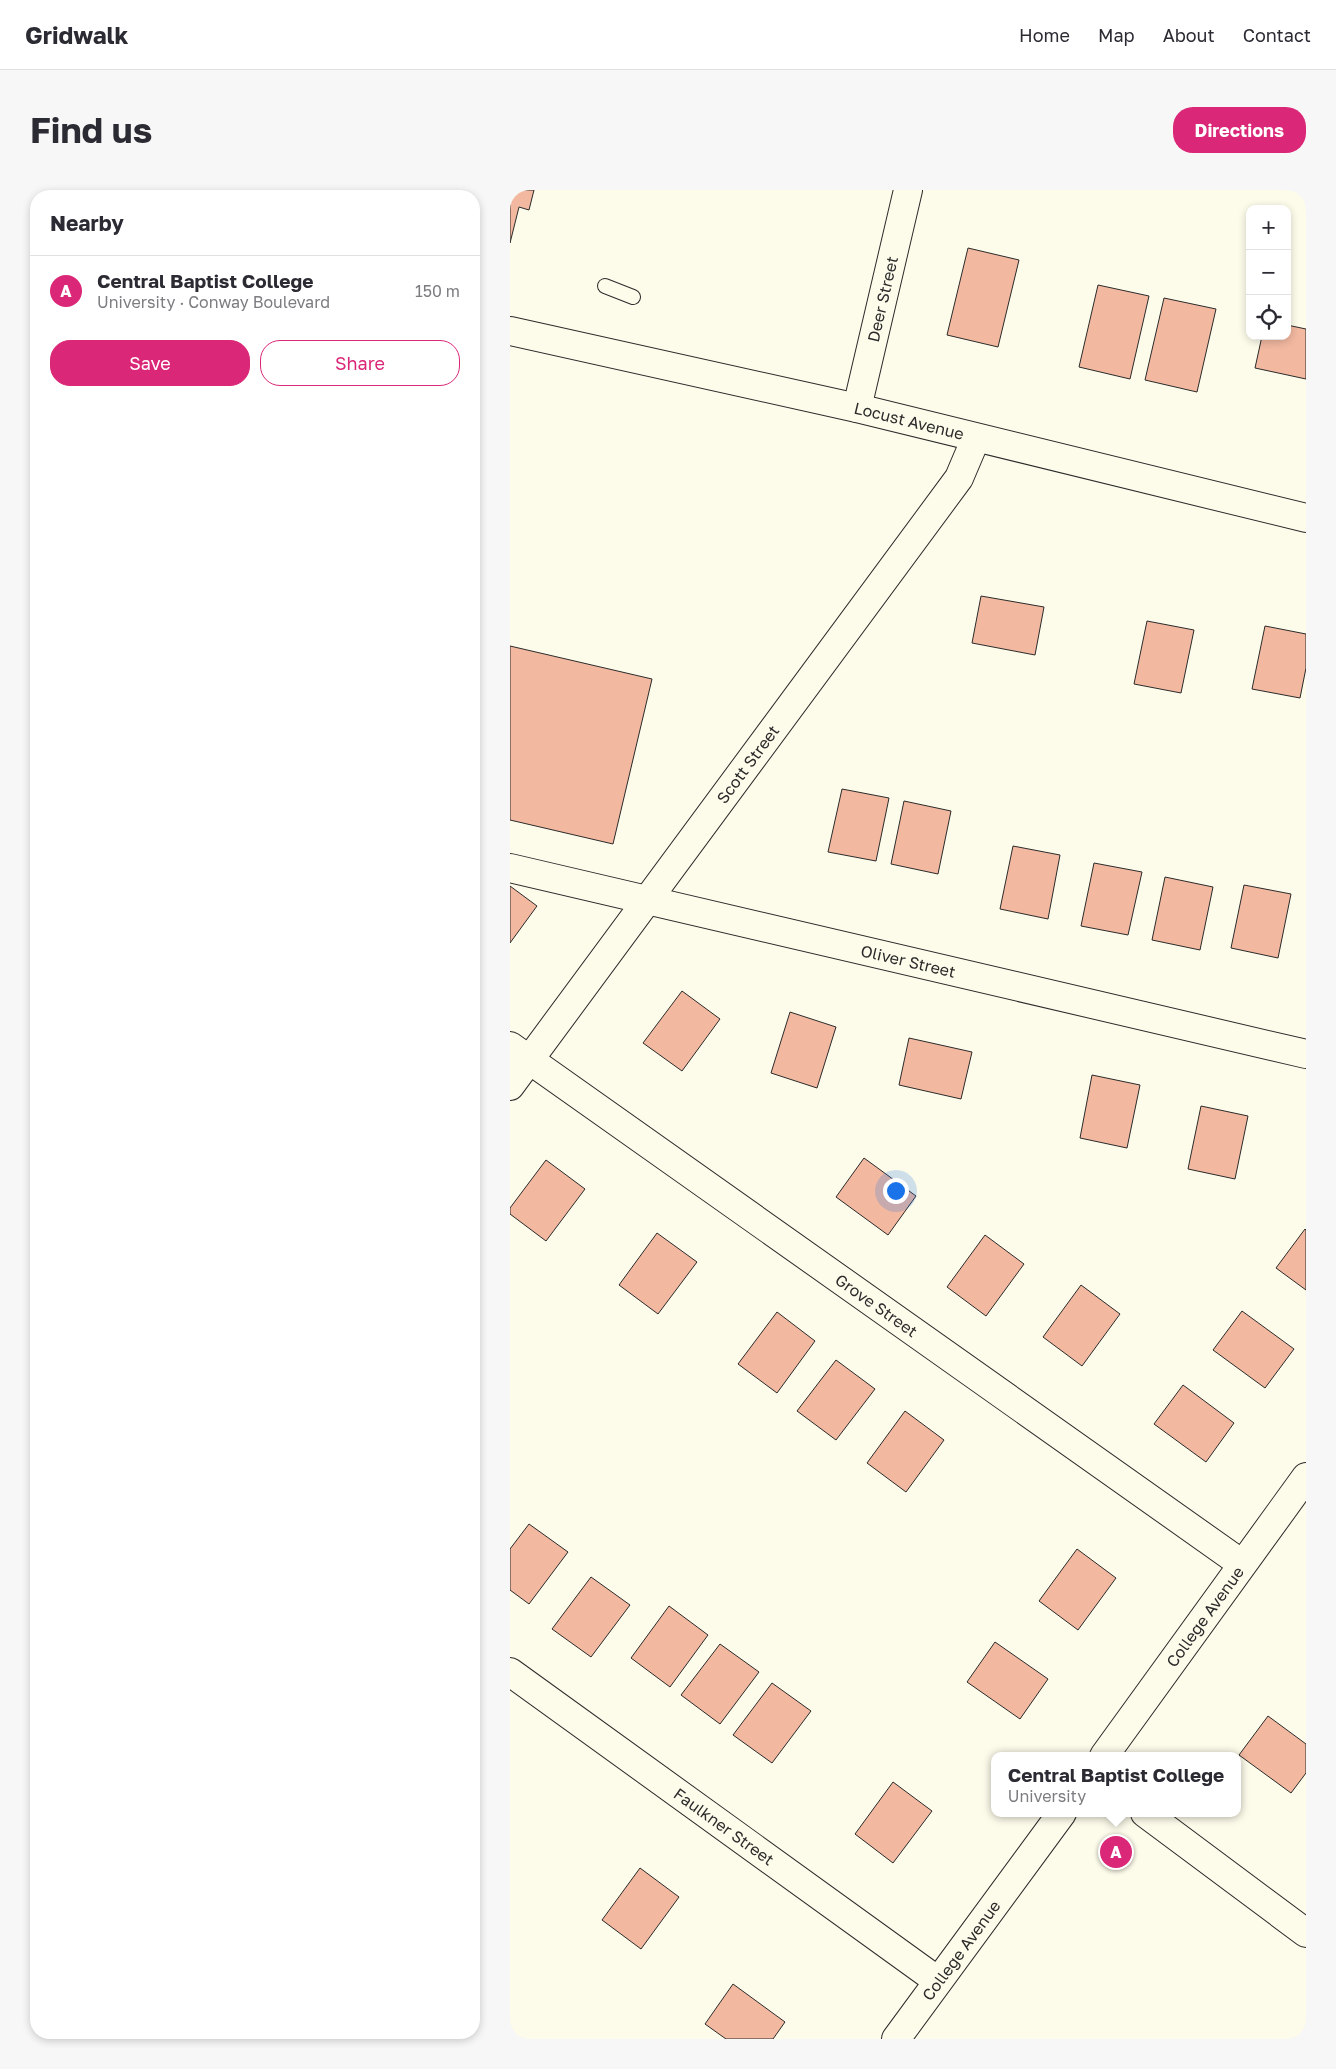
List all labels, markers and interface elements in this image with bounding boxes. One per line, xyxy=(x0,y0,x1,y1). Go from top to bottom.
text: Gridwalk xyxy=(25,20,129,49)
text: Home xyxy=(1019,24,1070,46)
text: Map xyxy=(1098,24,1135,46)
text: About xyxy=(1163,24,1215,46)
text: Contact xyxy=(1243,24,1311,46)
button: Directions xyxy=(1173,107,1306,153)
text: Find us xyxy=(30,109,152,151)
map controls xyxy=(1246,205,1291,340)
button: + xyxy=(1246,205,1291,250)
text: Nearby xyxy=(50,210,124,236)
button: − xyxy=(1246,250,1291,295)
street label: Deer Street xyxy=(863,254,902,344)
text: Central Baptist College xyxy=(97,269,313,292)
text: A xyxy=(60,281,72,301)
text: 150 m xyxy=(415,281,460,301)
text: University · Conway Boulevard xyxy=(97,292,330,312)
button: locate xyxy=(1246,295,1291,340)
button: Save xyxy=(50,340,250,386)
button: Share xyxy=(260,340,460,386)
street label: Locust Avenue xyxy=(852,398,966,444)
street label: Scott Street xyxy=(712,721,783,807)
street label: Oliver Street xyxy=(859,940,958,982)
your location xyxy=(883,1178,909,1204)
street label: Grove Street xyxy=(832,1269,921,1341)
street label: College Avenue xyxy=(1162,1562,1248,1671)
popup xyxy=(991,1752,1241,1817)
text: Central Baptist College xyxy=(1008,1763,1224,1786)
street label: Faulkner Street xyxy=(670,1784,778,1869)
text: University xyxy=(1008,1786,1086,1806)
pin: A xyxy=(1100,1833,1132,1871)
street label: College Avenue xyxy=(918,1896,1005,2004)

